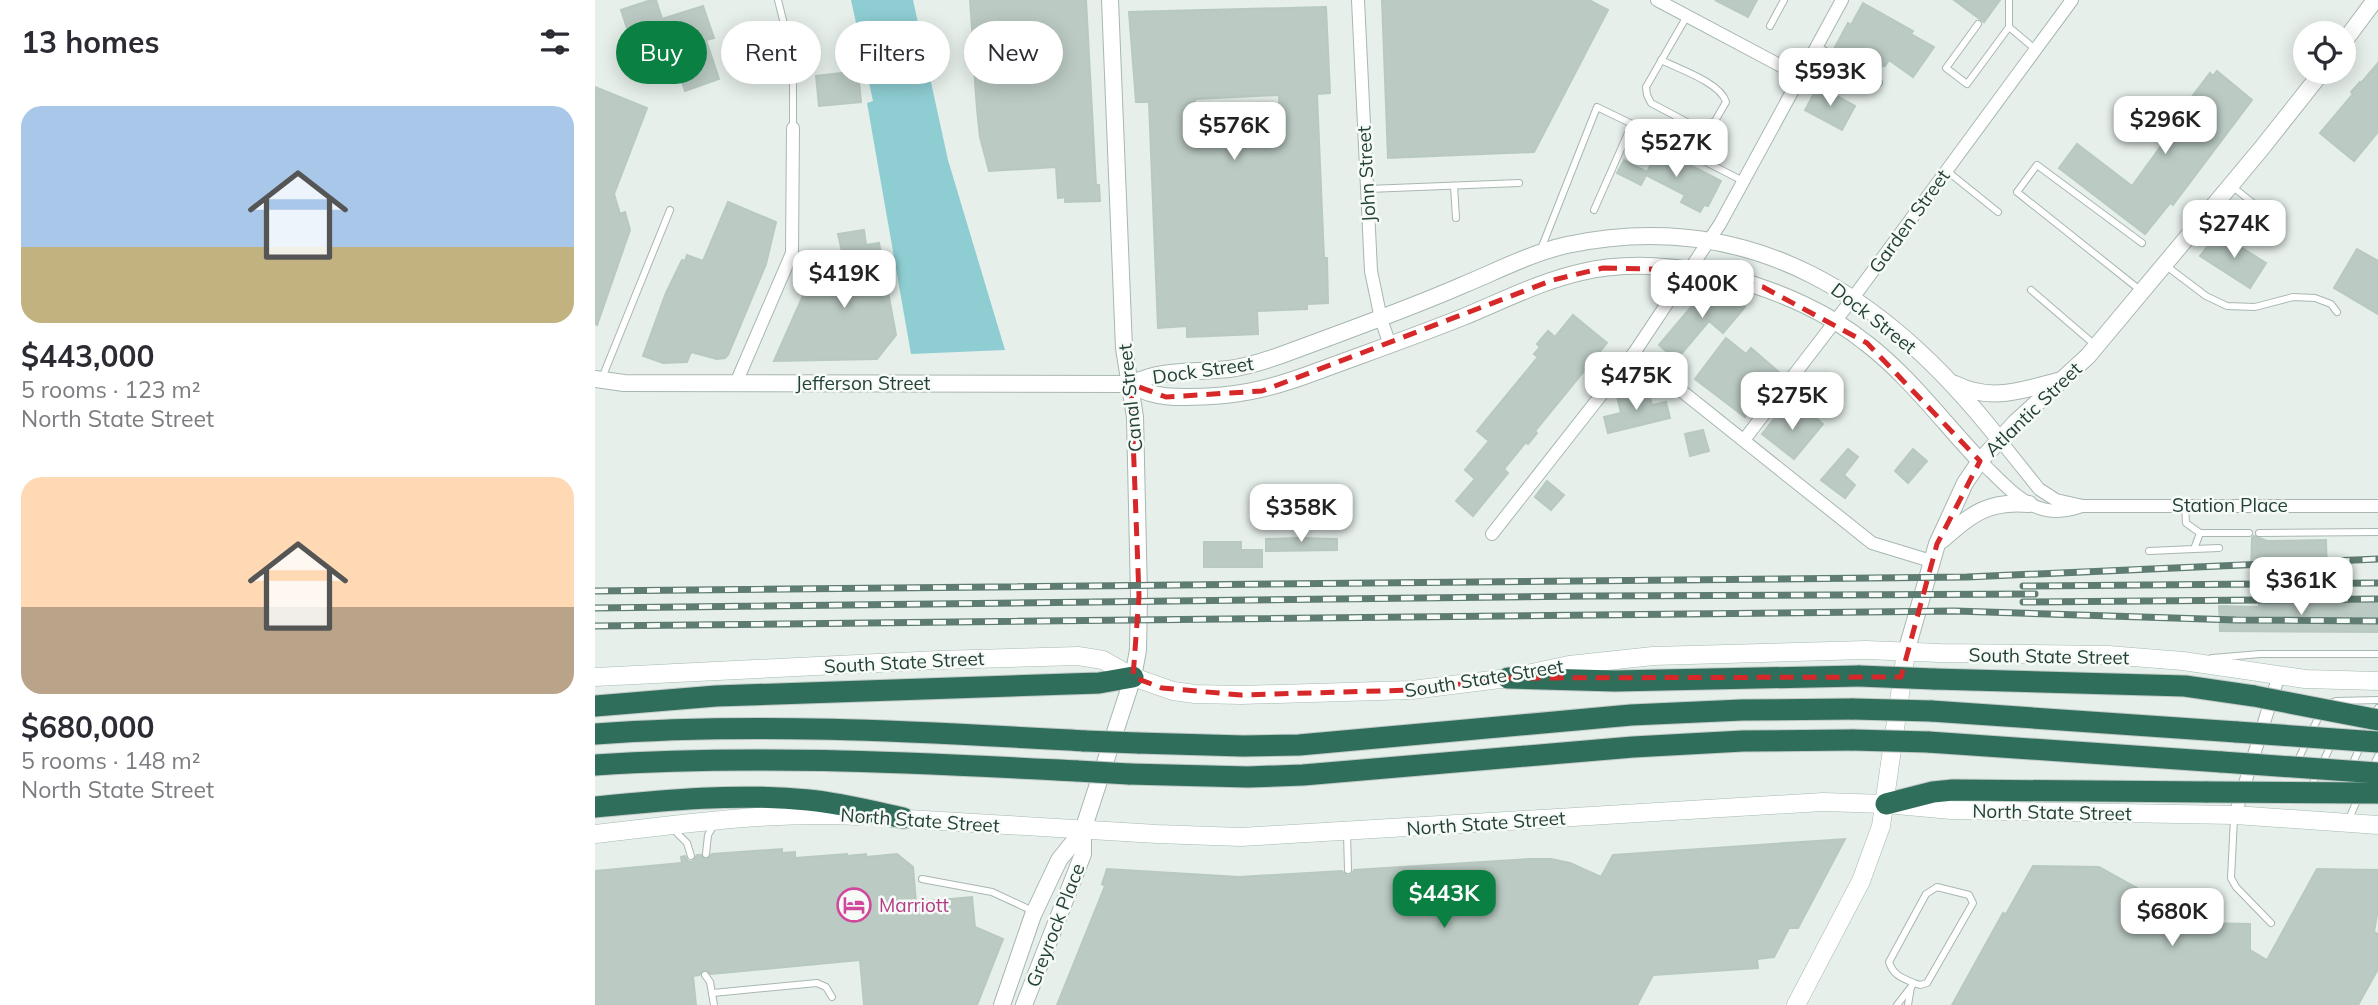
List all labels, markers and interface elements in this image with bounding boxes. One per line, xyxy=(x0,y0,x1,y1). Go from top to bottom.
chip: Buy xyxy=(616,21,707,84)
chip: Rent xyxy=(721,21,821,84)
chip: Filters xyxy=(835,21,950,84)
chip: New xyxy=(964,21,1063,84)
map controls xyxy=(2293,21,2356,84)
button: locate xyxy=(2293,21,2356,84)
text: 13 homes xyxy=(21,23,160,61)
icon: filters xyxy=(536,23,574,61)
pin: $593K xyxy=(1781,48,1879,108)
text: $593K xyxy=(1795,56,1865,85)
pin: $296K xyxy=(2116,96,2214,156)
pin: $576K xyxy=(1185,102,1283,162)
text: $296K xyxy=(2130,104,2200,133)
text: $576K xyxy=(1199,110,1269,139)
pin: $527K xyxy=(1627,120,1725,179)
street label: John Street xyxy=(1351,125,1381,223)
text: $527K xyxy=(1641,127,1711,156)
icon: home xyxy=(235,152,361,278)
street label: Garden Street xyxy=(1863,164,1955,278)
pin: $274K xyxy=(2185,201,2283,260)
text: $274K xyxy=(2199,208,2269,237)
pin: $419K xyxy=(795,250,893,310)
text: $419K xyxy=(809,258,879,287)
pin: $400K xyxy=(1653,260,1751,320)
text: $400K xyxy=(1667,268,1737,297)
street label: Dock Street xyxy=(1827,277,1922,359)
text: $443,000 xyxy=(21,337,154,375)
street label: Canal Street xyxy=(1112,342,1148,453)
street label: Dock Street xyxy=(1151,351,1255,389)
pin: $475K xyxy=(1587,352,1685,412)
street label: Atlantic Street xyxy=(1980,357,2087,461)
text: $475K xyxy=(1601,360,1671,389)
street label: Jefferson Street xyxy=(796,371,931,395)
pin: $275K xyxy=(1743,372,1841,432)
text: 5 rooms · 123 m² xyxy=(21,375,201,404)
text: $275K xyxy=(1757,380,1827,409)
text: North State Street xyxy=(21,404,214,433)
pin: $358K xyxy=(1252,484,1350,544)
text: $358K xyxy=(1266,492,1336,521)
street label: Station Place xyxy=(2172,493,2288,517)
icon: home xyxy=(235,523,361,649)
pin: $361K xyxy=(2252,558,2350,617)
text: $361K xyxy=(2266,565,2336,594)
street label: South State Street xyxy=(1968,643,2130,669)
street label: South State Street xyxy=(823,646,985,678)
street label: South State Street xyxy=(1403,654,1566,702)
text: $680,000 xyxy=(21,708,154,746)
text: 5 rooms · 148 m² xyxy=(21,746,201,775)
text: North State Street xyxy=(21,775,214,804)
street label: North State Street xyxy=(1972,799,2132,825)
street label: North State Street xyxy=(840,802,1001,838)
street label: North State Street xyxy=(1406,805,1567,841)
street label: Greyrock Place xyxy=(1020,860,1090,990)
pin: $443K xyxy=(1395,870,1493,930)
text: $443K xyxy=(1409,878,1479,907)
hotel icon: Marriott xyxy=(835,886,873,924)
pin: $680K xyxy=(2123,888,2221,948)
place label: Marriott xyxy=(879,893,949,917)
text: $680K xyxy=(2137,896,2207,925)

